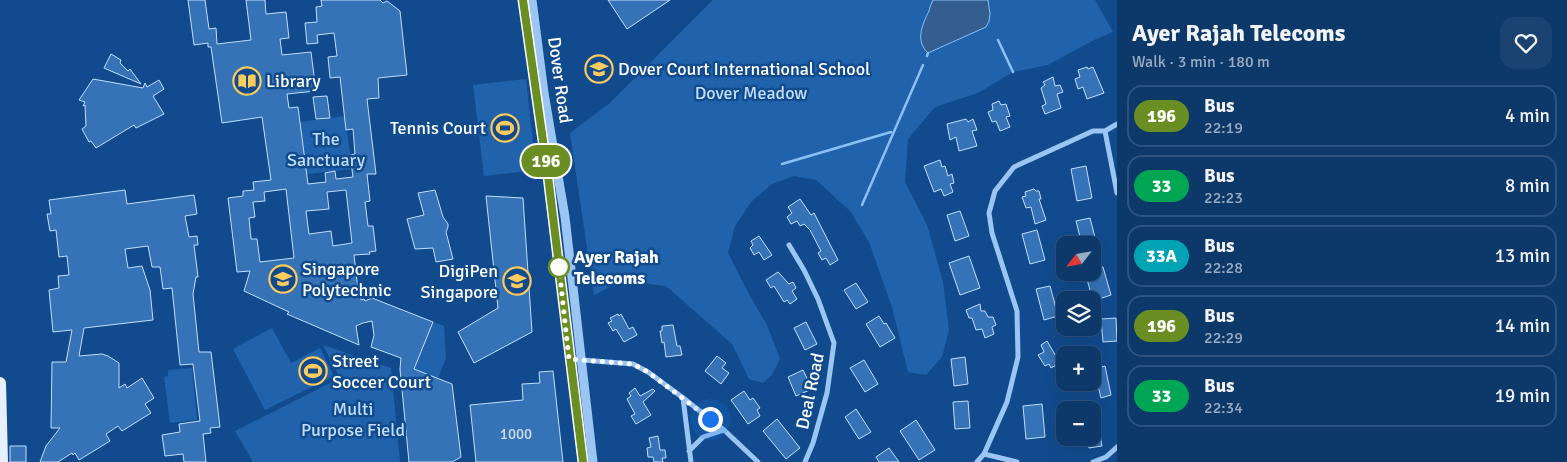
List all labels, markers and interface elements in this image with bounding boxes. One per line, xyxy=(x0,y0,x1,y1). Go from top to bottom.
button: heart xyxy=(1500,17,1552,69)
text: Ayer Rajah Telecoms xyxy=(1132,18,1345,48)
street label: Dover Road xyxy=(543,35,577,125)
text: Walk · 3 min · 180 m xyxy=(1132,52,1270,72)
school or university icon: Dover Court International School xyxy=(584,54,614,84)
place label: Dover Court International School xyxy=(618,58,870,80)
library icon: Library xyxy=(232,66,262,96)
place label: Library xyxy=(266,70,321,92)
park label: Dover Meadow xyxy=(695,82,807,104)
text: Bus xyxy=(1204,94,1235,118)
text: 4 min xyxy=(1505,104,1550,128)
text: 196 xyxy=(1147,105,1176,127)
sports icon: Tennis Court xyxy=(490,113,520,143)
place label: Tennis Court xyxy=(390,117,486,139)
text: 22:19 xyxy=(1204,118,1243,138)
park label: The Sanctuary xyxy=(287,128,366,171)
line badge: 196 xyxy=(517,145,575,177)
text: 196 xyxy=(531,150,561,172)
text: Bus xyxy=(1204,164,1235,188)
text: 8 min xyxy=(1505,174,1550,198)
text: 33 xyxy=(1152,175,1171,197)
text: 22:23 xyxy=(1204,188,1243,208)
text: Bus xyxy=(1204,234,1235,258)
north arrow xyxy=(1056,236,1101,281)
map controls xyxy=(1056,236,1101,446)
text: 13 min xyxy=(1495,244,1550,268)
text: 33A xyxy=(1146,245,1177,267)
place label: Ayer Rajah Telecoms xyxy=(574,246,659,289)
marker: Ayer Rajah Telecoms xyxy=(548,256,570,278)
place label: Singapore Polytechnic xyxy=(302,258,391,301)
text: 22:28 xyxy=(1204,258,1243,278)
place label: DigiPen Singapore xyxy=(420,260,498,303)
school or university icon: Singapore Polytechnic xyxy=(268,264,298,294)
school or university icon: DigiPen Singapore xyxy=(502,266,532,296)
button: layers xyxy=(1056,291,1101,336)
text: Bus xyxy=(1204,304,1235,328)
text: 14 min xyxy=(1495,314,1550,338)
text: 196 xyxy=(1147,315,1176,337)
text: 22:29 xyxy=(1204,328,1243,348)
button: + xyxy=(1056,346,1101,391)
place label: Street Soccer Court xyxy=(332,350,431,393)
street label: Deal Road xyxy=(791,351,829,431)
sports icon: Street Soccer Court xyxy=(298,356,328,386)
text: Bus xyxy=(1204,374,1235,398)
text: 19 min xyxy=(1495,384,1550,408)
text: 33 xyxy=(1152,385,1171,407)
park label: Multi Purpose Field xyxy=(301,398,405,441)
text: 22:34 xyxy=(1204,398,1243,418)
button: − xyxy=(1056,401,1101,446)
your location xyxy=(698,407,723,432)
house number: 1000 xyxy=(500,425,532,443)

